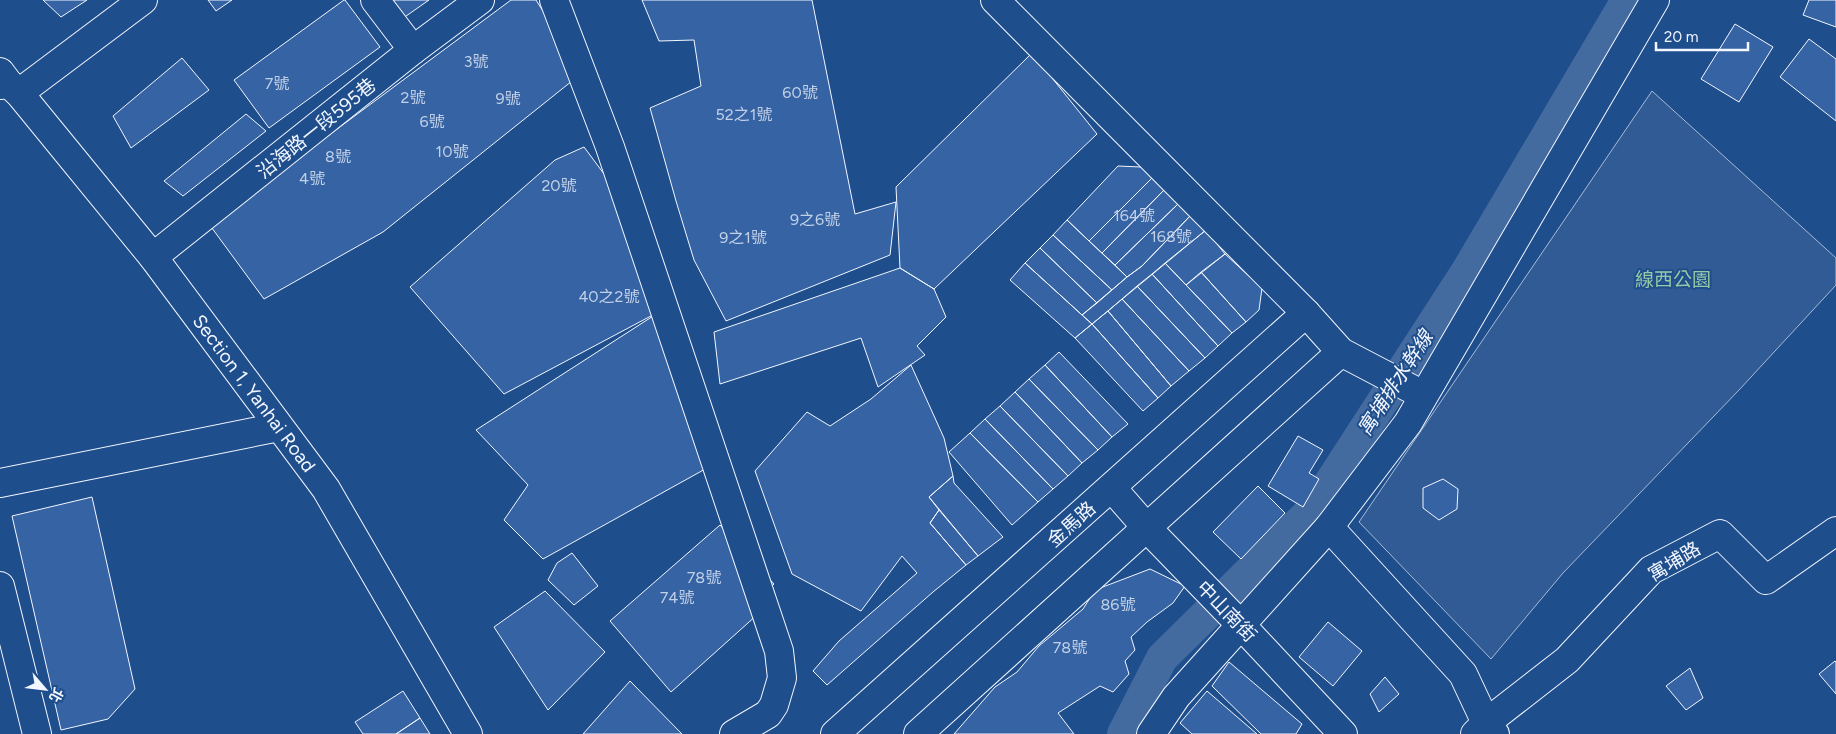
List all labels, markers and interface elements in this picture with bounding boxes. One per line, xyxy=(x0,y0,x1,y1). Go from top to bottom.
scale bar xyxy=(1656,20,1748,52)
text: 20 m xyxy=(1664,28,1698,46)
house number: 3號 xyxy=(464,52,488,71)
street label: 沿海路一段595巷 xyxy=(252,73,381,183)
house number: 7號 xyxy=(265,74,289,93)
house number: 60號 xyxy=(782,83,818,102)
house number: 2號 xyxy=(401,88,425,107)
house number: 9號 xyxy=(495,89,521,108)
house number: 52之1號 xyxy=(716,105,772,124)
house number: 6號 xyxy=(419,112,445,131)
house number: 10號 xyxy=(436,142,468,161)
house number: 8號 xyxy=(325,147,351,166)
house number: 4號 xyxy=(299,169,325,188)
house number: 20號 xyxy=(541,176,577,195)
house number: 164號 xyxy=(1113,206,1155,225)
house number: 9之6號 xyxy=(790,210,840,229)
house number: 168號 xyxy=(1150,227,1192,246)
house number: 9之1號 xyxy=(719,228,767,247)
park label: 線西公園 xyxy=(1635,268,1711,291)
house number: 40之2號 xyxy=(578,287,640,306)
street label: Section 1, Yanhai Road xyxy=(188,310,320,477)
water label: 寓埔排水幹線 xyxy=(1352,324,1439,440)
street label: 金馬路 xyxy=(1042,497,1100,552)
street label: 寓埔路 xyxy=(1644,537,1705,586)
house number: 78號 xyxy=(687,568,721,587)
street label: 中山南街 xyxy=(1192,576,1261,647)
house number: 74號 xyxy=(660,588,694,607)
house number: 86號 xyxy=(1101,595,1135,614)
house number: 78號 xyxy=(1053,638,1087,657)
north arrow xyxy=(20,664,70,714)
text: 北 xyxy=(45,685,67,705)

